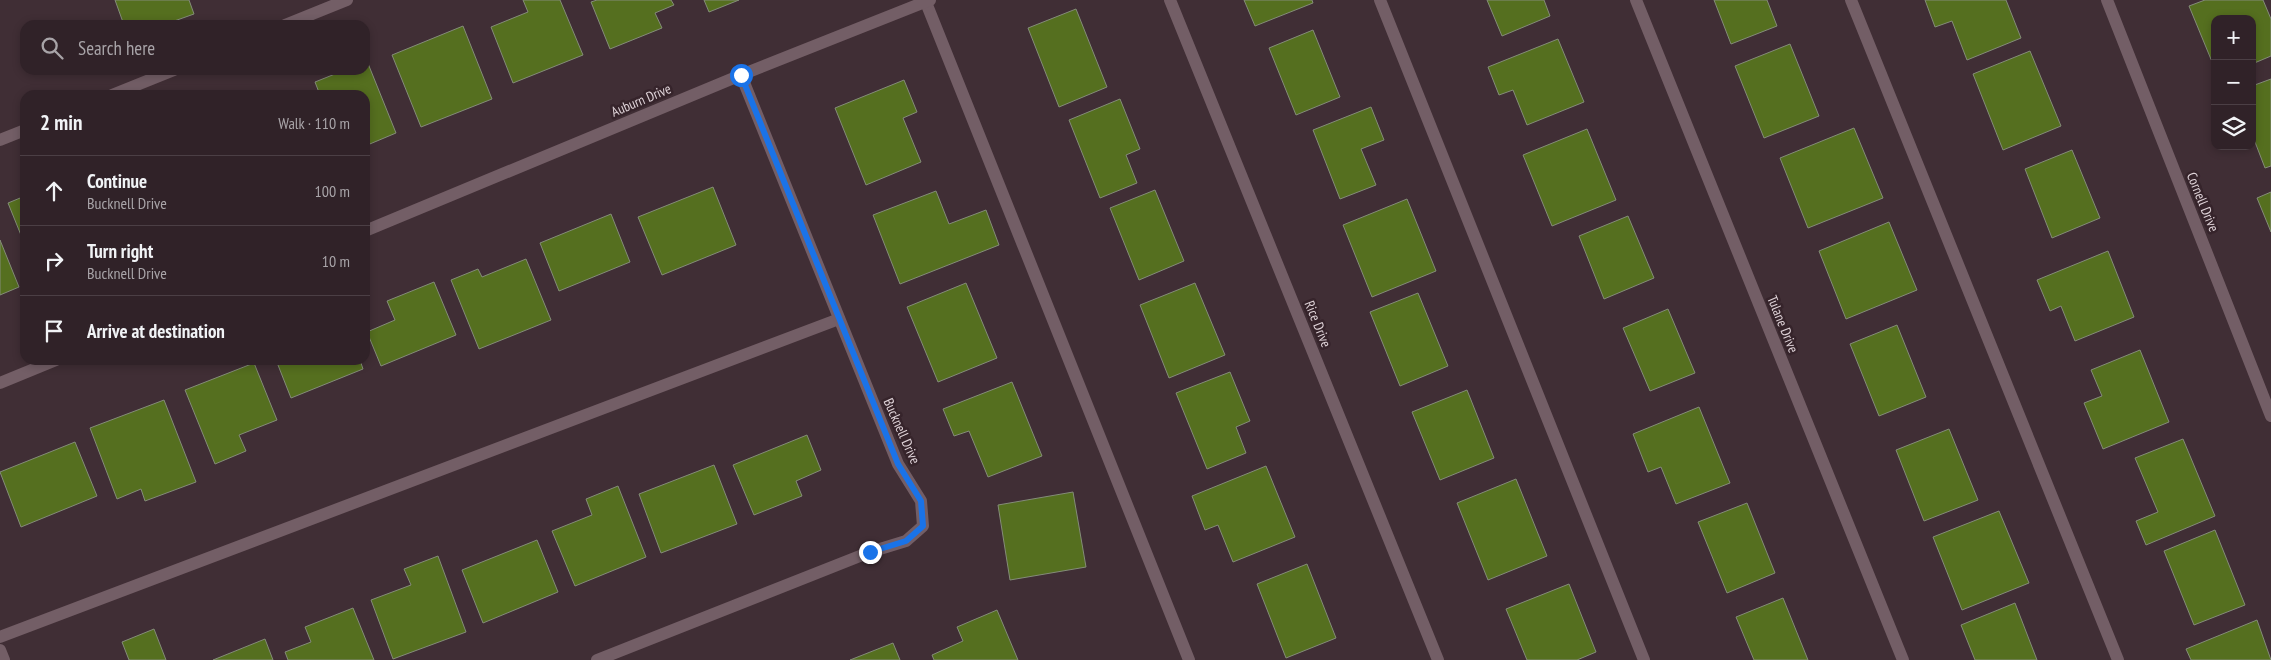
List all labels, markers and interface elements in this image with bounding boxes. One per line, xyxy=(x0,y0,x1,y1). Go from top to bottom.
map controls xyxy=(2211,15,2256,150)
button: + xyxy=(2211,15,2256,60)
search box xyxy=(20,20,370,75)
icon: search xyxy=(38,34,66,62)
text: Search here xyxy=(78,36,155,60)
button: − xyxy=(2211,60,2256,105)
route start xyxy=(730,64,753,87)
street label: Auburn Drive xyxy=(608,79,674,121)
button: layers xyxy=(2211,105,2256,150)
text: 2 min xyxy=(40,109,82,136)
text: Walk · 110 m xyxy=(278,113,350,133)
text: Continue xyxy=(87,169,147,193)
street label: Cornell Drive xyxy=(2183,170,2223,235)
icon: ahead xyxy=(40,177,68,205)
text: 100 m xyxy=(315,181,350,201)
text: Bucknell Drive xyxy=(87,193,167,213)
text: Turn right xyxy=(87,239,153,263)
icon: right xyxy=(40,247,68,275)
text: 10 m xyxy=(322,251,350,271)
text: Bucknell Drive xyxy=(87,263,167,283)
street label: Tulane Drive xyxy=(1763,293,1803,356)
street label: Rice Drive xyxy=(1301,298,1336,350)
icon: arrive xyxy=(40,317,68,345)
text: Arrive at destination xyxy=(87,319,225,343)
street label: Bucknell Drive xyxy=(880,395,925,467)
route end xyxy=(859,541,882,564)

